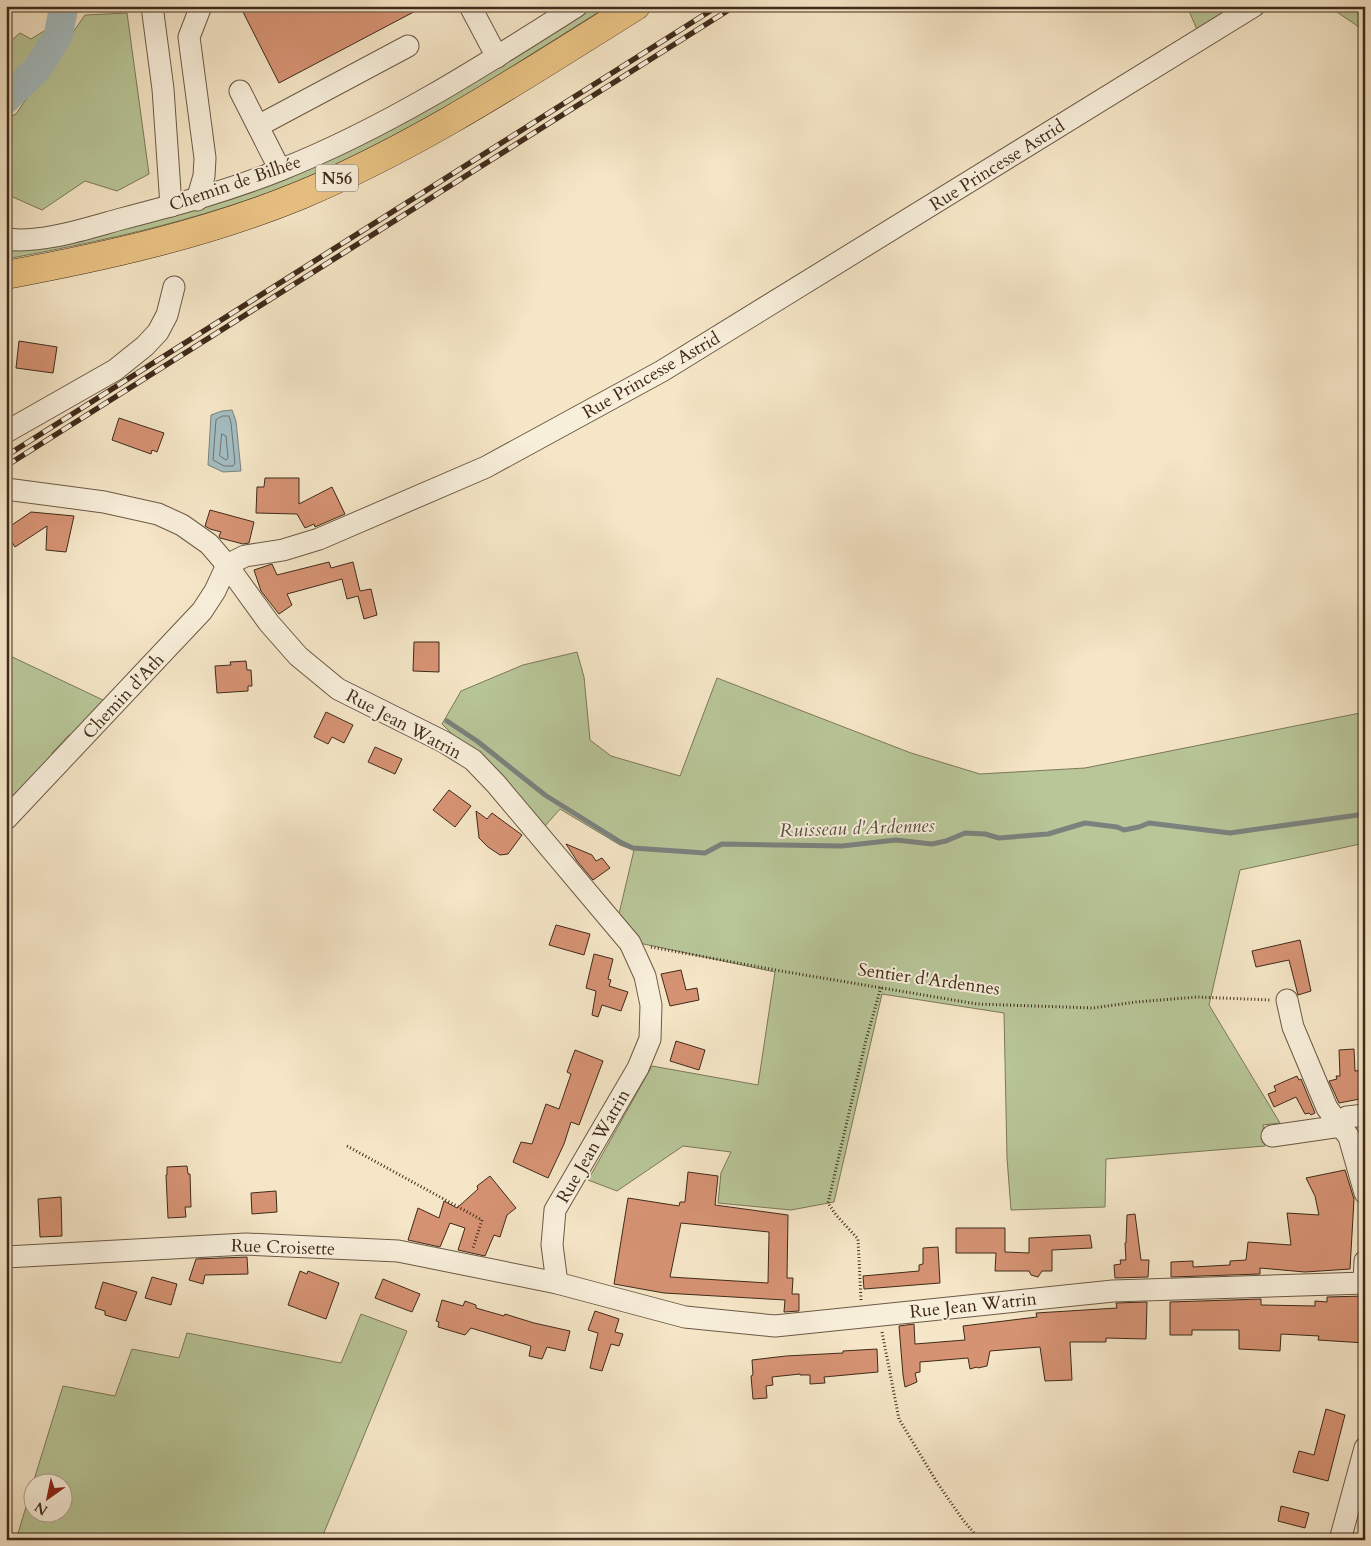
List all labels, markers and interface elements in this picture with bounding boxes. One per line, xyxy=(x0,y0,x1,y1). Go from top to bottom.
street label: Rue Princesse Astrid xyxy=(925,114,1070,217)
street label: Chemin de Bilhée xyxy=(166,149,304,218)
road number: N56 xyxy=(316,164,358,192)
street label: Rue Princesse Astrid xyxy=(578,326,725,425)
street label: Chemin d'Ath xyxy=(77,648,170,745)
street label: Rue Jean Watrin xyxy=(342,683,467,766)
water label: Ruisseau d'Ardennes xyxy=(779,812,936,844)
street label: Sentier d'Ardennes xyxy=(856,957,1002,1002)
street label: Rue Jean Watrin xyxy=(551,1084,637,1208)
street label: Rue Croisette xyxy=(230,1233,336,1262)
street label: Rue Jean Watrin xyxy=(908,1286,1039,1325)
north arrow xyxy=(22,1474,72,1524)
text: N xyxy=(31,1497,51,1520)

